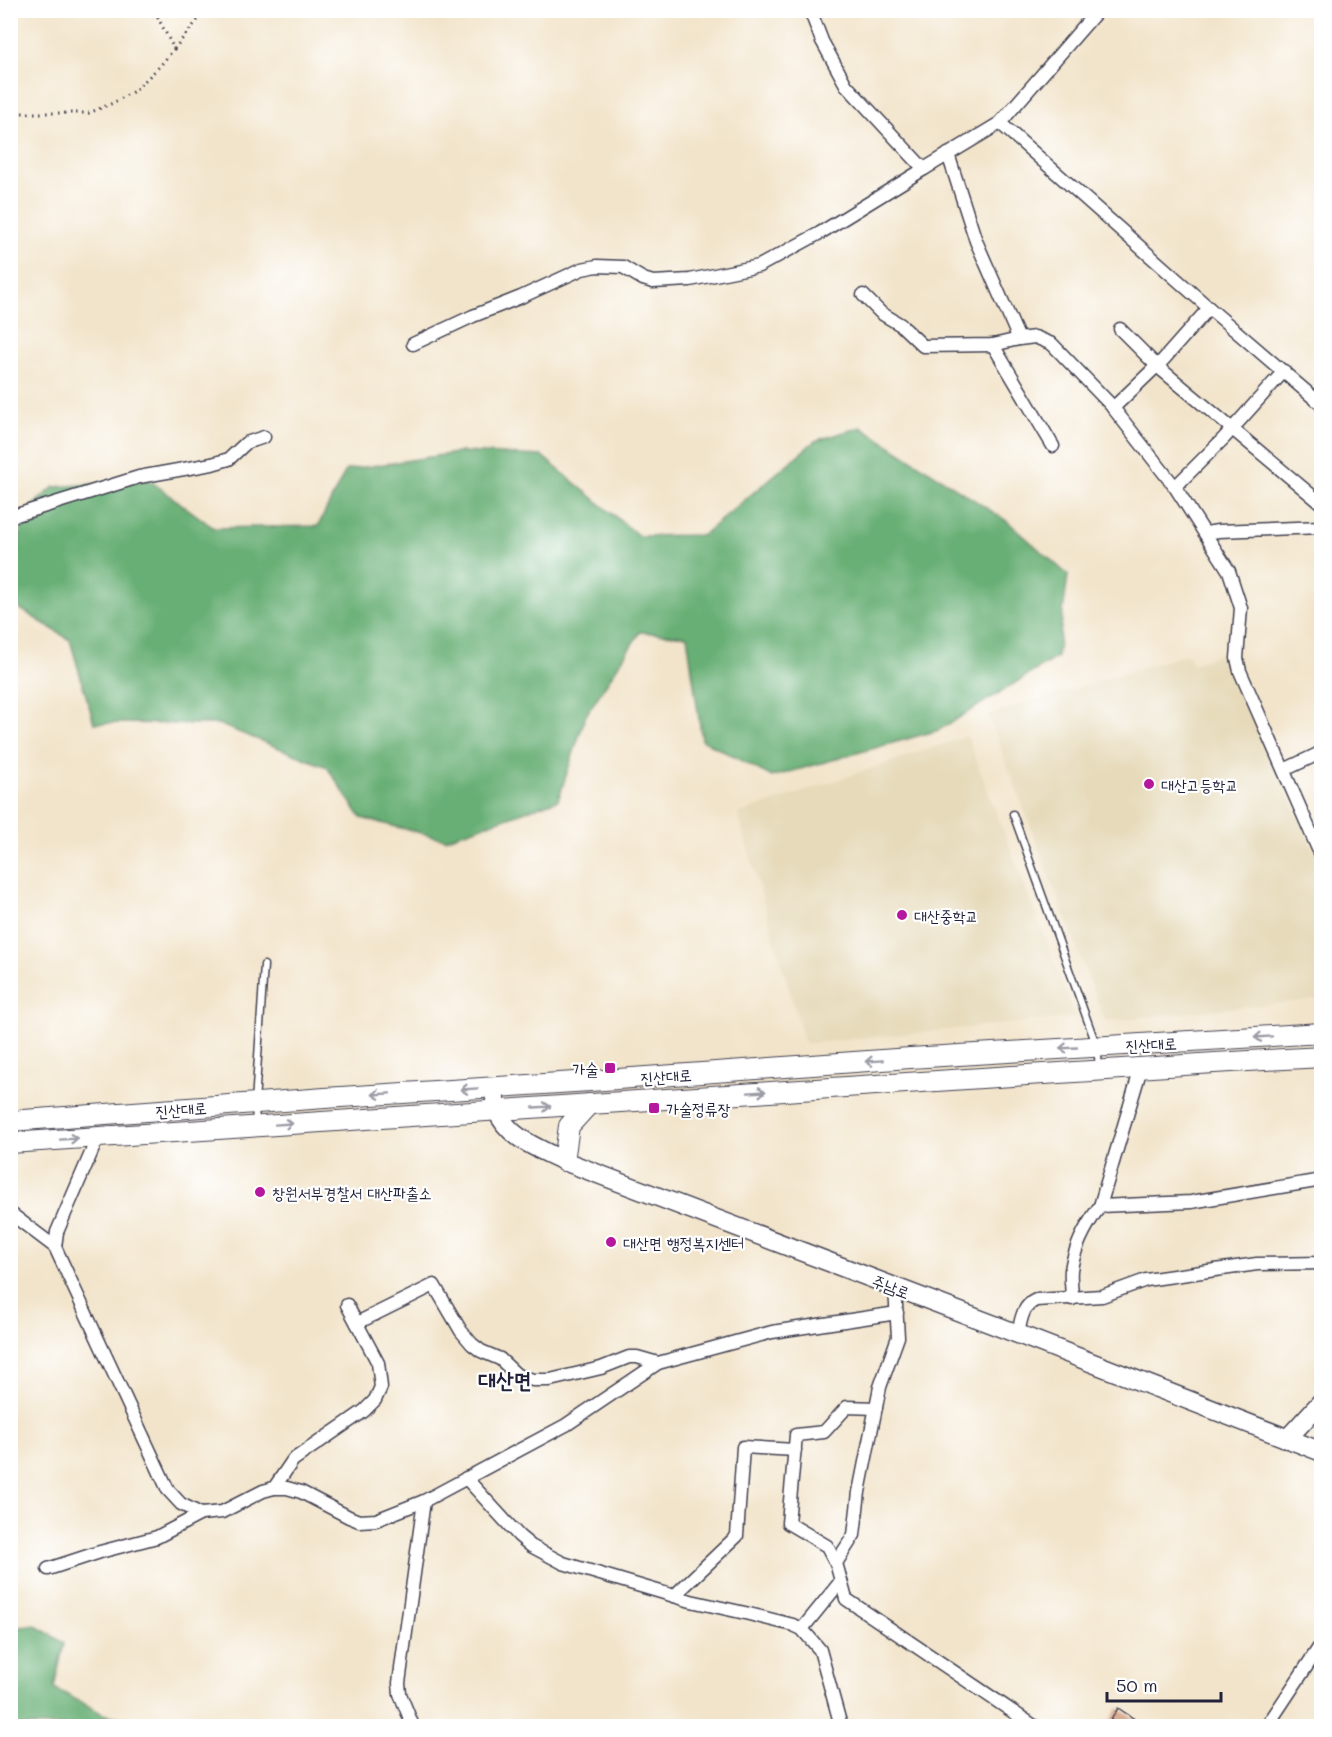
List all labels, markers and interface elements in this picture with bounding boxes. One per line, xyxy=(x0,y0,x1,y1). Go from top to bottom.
place label: 대산고등학교 xyxy=(1161,774,1238,795)
marker: 대산고등학교 xyxy=(1142,777,1156,791)
place label: 대산중학교 xyxy=(914,905,978,926)
marker: 대산중학교 xyxy=(895,908,909,922)
street label: 진산대로 xyxy=(1125,1032,1177,1056)
one-way arrow xyxy=(1254,1032,1274,1043)
one-way arrow xyxy=(1059,1043,1079,1054)
one-way arrow xyxy=(864,1055,884,1066)
place label: 가술 xyxy=(572,1058,598,1079)
marker: 가술 xyxy=(603,1061,617,1075)
street label: 진산대로 xyxy=(640,1064,692,1088)
one-way arrow xyxy=(459,1083,479,1094)
one-way arrow xyxy=(747,1086,767,1097)
one-way arrow xyxy=(371,1089,391,1100)
street label: 진산대로 xyxy=(155,1097,207,1121)
place label: 가술정류장 xyxy=(666,1098,731,1119)
one-way arrow xyxy=(531,1101,551,1112)
marker: 가술정류장 xyxy=(647,1101,661,1115)
one-way arrow xyxy=(274,1118,294,1129)
one-way arrow xyxy=(58,1133,78,1144)
place label: 창원서부경찰서 대산파출소 xyxy=(272,1182,432,1203)
marker: 창원서부경찰서 대산파출소 xyxy=(253,1185,267,1199)
place label: 대산면 행정복지센터 xyxy=(623,1232,744,1253)
marker: 대산면 행정복지센터 xyxy=(604,1235,618,1249)
street label: 주남로 xyxy=(869,1269,913,1303)
district label: 대산면 xyxy=(478,1365,532,1394)
scale bar xyxy=(1107,1665,1221,1703)
text: 50 m xyxy=(1116,1673,1158,1697)

